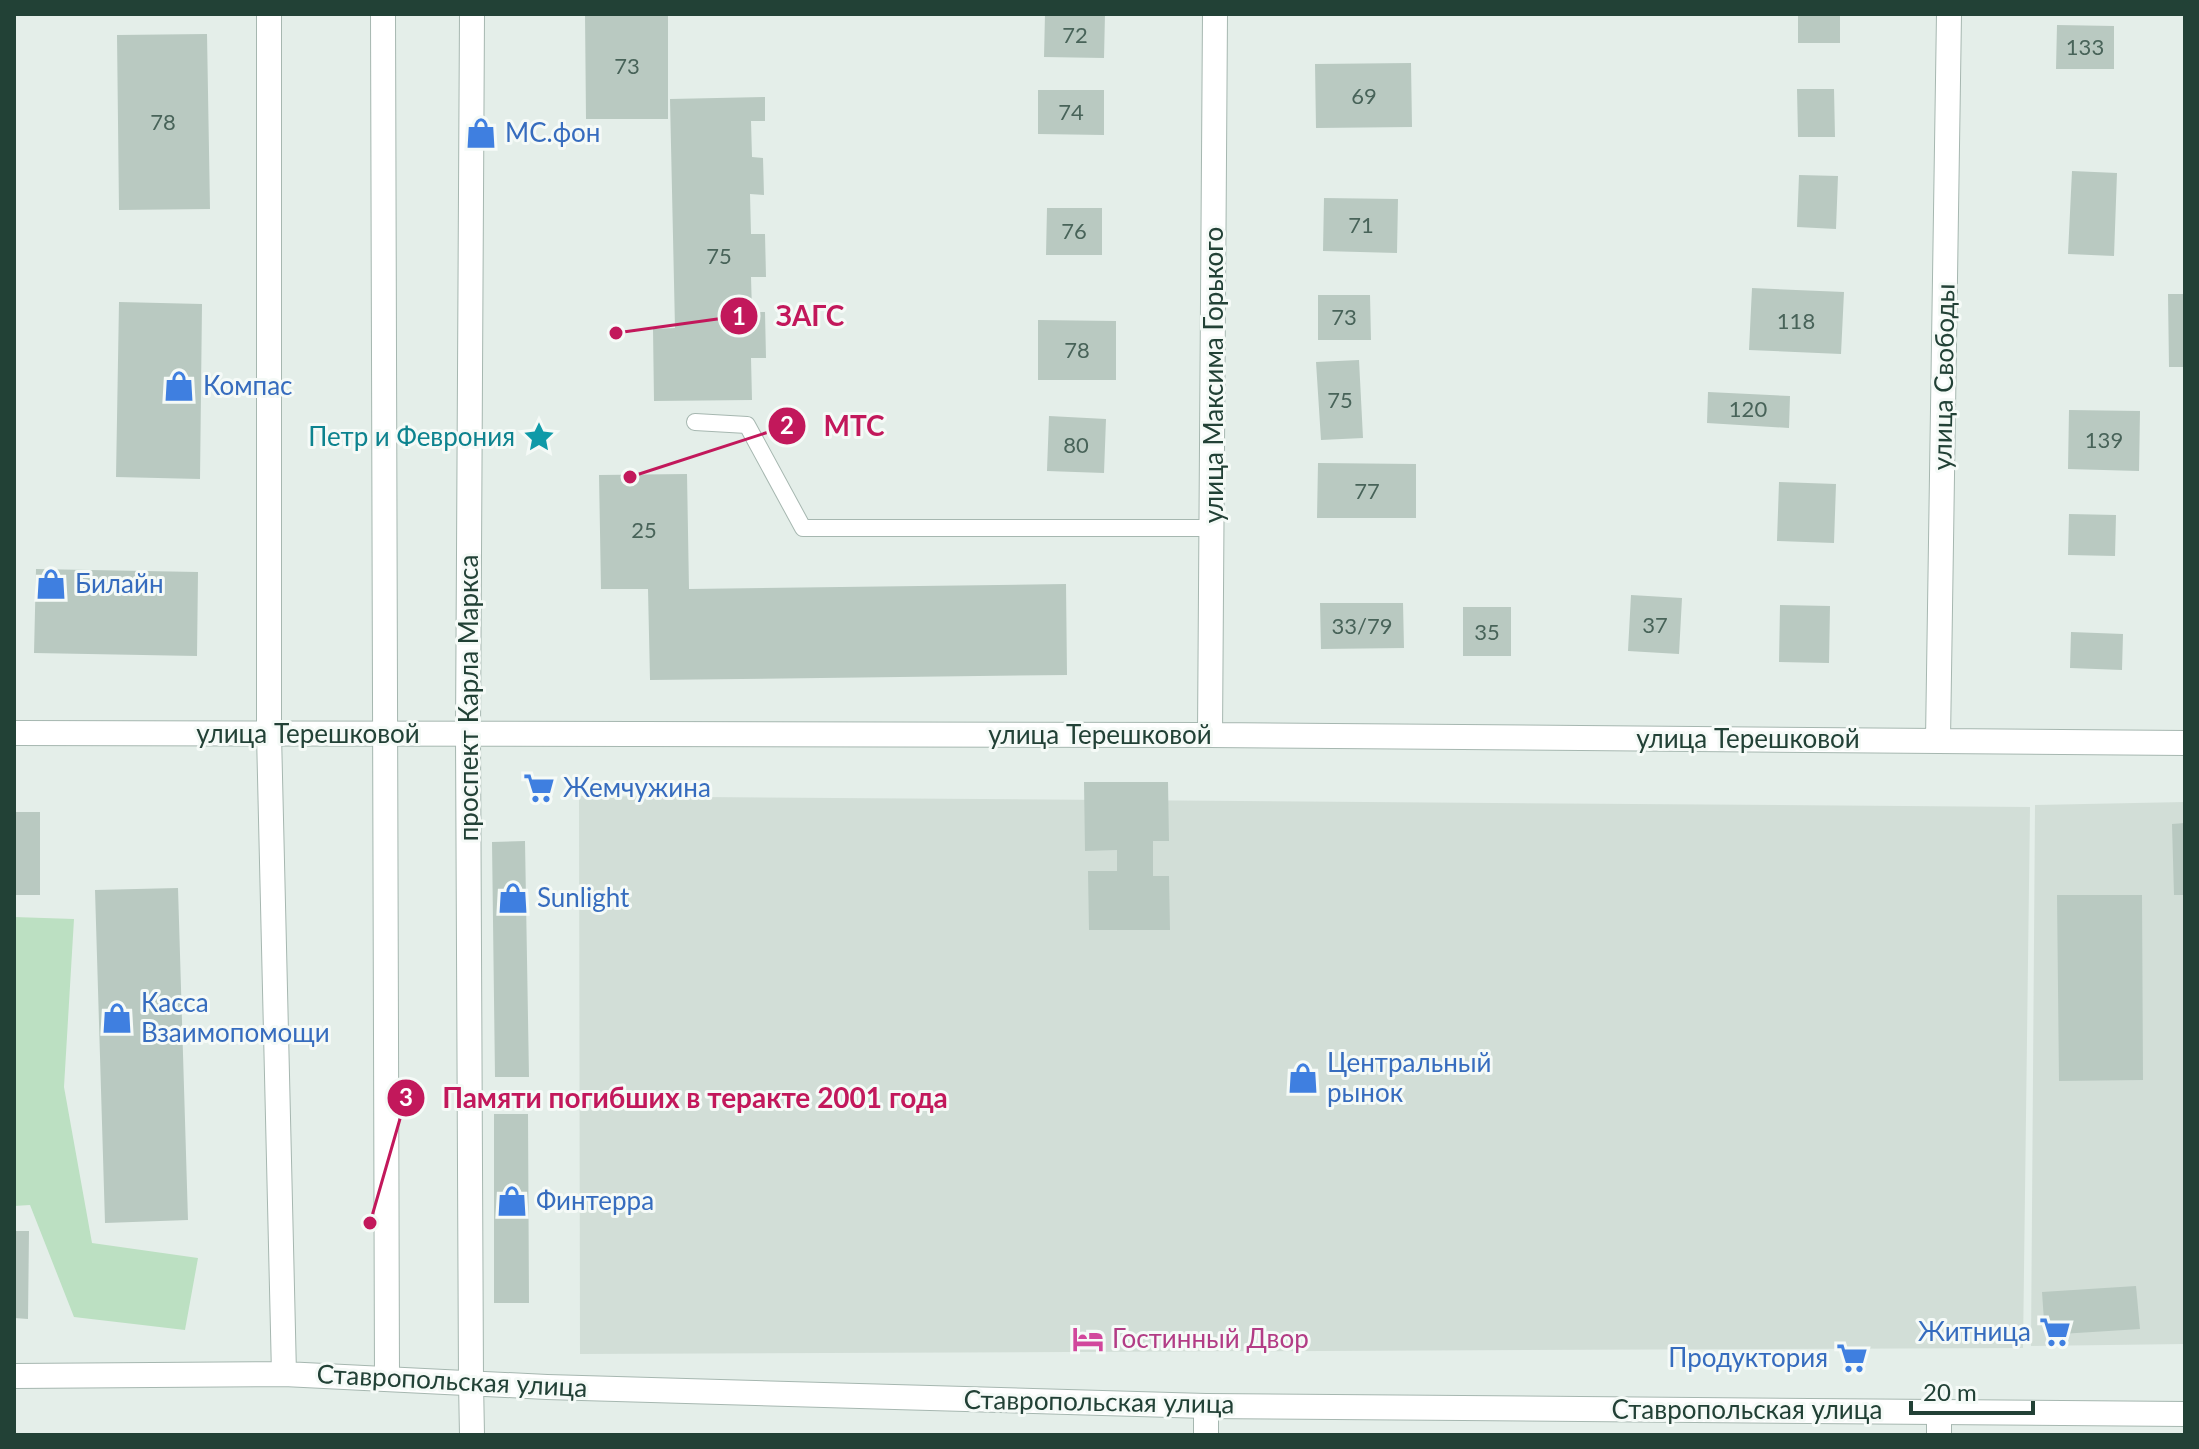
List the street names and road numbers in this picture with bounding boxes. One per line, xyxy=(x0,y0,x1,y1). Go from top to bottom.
street label: улица Максима Горького xyxy=(1197,227,1229,523)
street label: улица Свободы xyxy=(1925,283,1961,471)
street label: проспект Карла Маркса xyxy=(452,555,484,841)
street label: улица Терешковой xyxy=(196,717,420,749)
street label: улица Терешковой xyxy=(988,718,1212,750)
street label: улица Терешковой xyxy=(1636,722,1860,754)
street label: Ставропольская улица xyxy=(316,1357,588,1403)
street label: Ставропольская улица xyxy=(963,1383,1235,1419)
street label: Ставропольская улица xyxy=(1612,1393,1882,1425)

